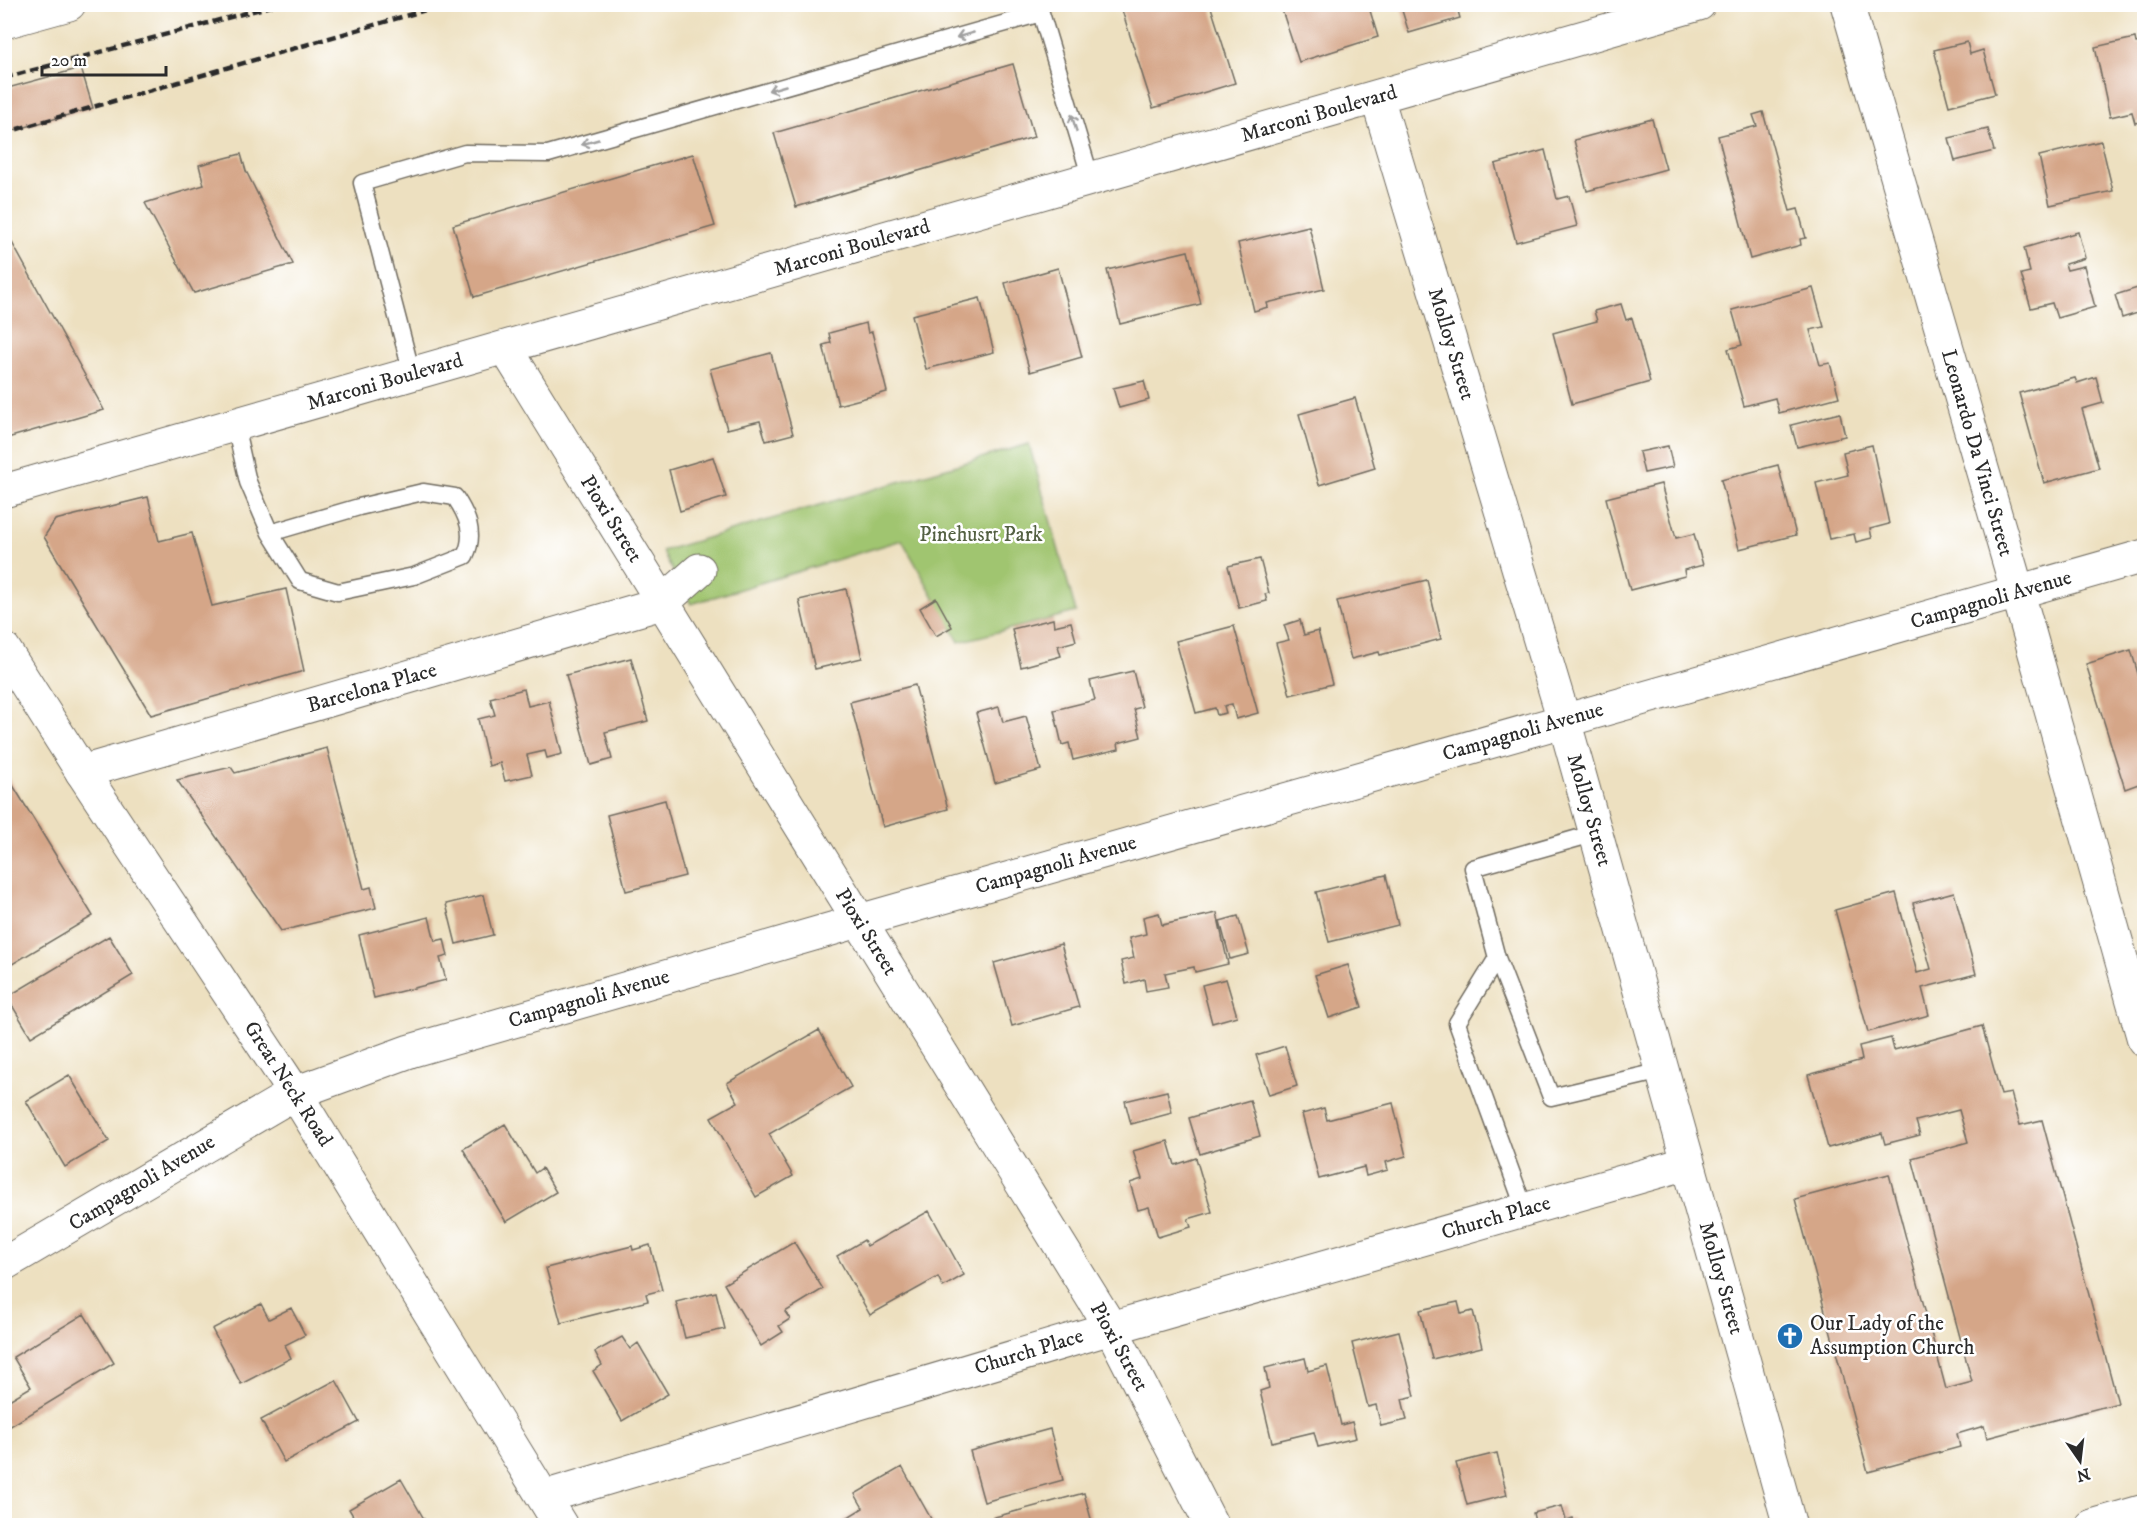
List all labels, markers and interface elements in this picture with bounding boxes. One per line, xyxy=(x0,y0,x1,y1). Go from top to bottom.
one-way arrow xyxy=(955,30,974,41)
scale bar xyxy=(42,39,166,77)
text: 20 m xyxy=(51,50,87,72)
street label: Marconi Boulevard xyxy=(1238,79,1400,149)
one-way arrow xyxy=(768,83,787,94)
one-way arrow xyxy=(1068,114,1079,133)
one-way arrow xyxy=(580,137,599,148)
street label: Marconi Boulevard xyxy=(771,213,933,283)
street label: Molloy Street xyxy=(1422,285,1480,403)
street label: Marconi Boulevard xyxy=(304,347,466,417)
street label: Leonardo Da Vinci Street xyxy=(1935,347,2019,560)
street label: Pioxi Street xyxy=(574,471,648,568)
park label: Pinehusrt Park xyxy=(919,522,1043,548)
street label: Campagnoli Avenue xyxy=(1908,565,2075,635)
street label: Barcelona Place xyxy=(304,657,440,719)
street label: Campagnoli Avenue xyxy=(1440,697,1607,767)
street label: Molloy Street xyxy=(1561,751,1618,870)
street label: Campagnoli Avenue xyxy=(973,830,1140,900)
street label: Pioxi Street xyxy=(829,884,903,981)
street label: Campagnoli Avenue xyxy=(506,964,673,1034)
street label: Great Neck Road xyxy=(238,1016,338,1152)
street label: Campagnoli Avenue xyxy=(64,1129,220,1237)
street label: Church Place xyxy=(1438,1190,1554,1246)
street label: Molloy Street xyxy=(1693,1219,1750,1338)
street label: Pioxi Street xyxy=(1084,1298,1154,1396)
place label: Our Lady of the Assumption Church xyxy=(1810,1311,1974,1361)
church icon: Our Lady of the Assumption Church xyxy=(1775,1321,1805,1351)
street label: Church Place xyxy=(971,1323,1087,1381)
north arrow xyxy=(2050,1431,2110,1491)
text: N xyxy=(2075,1463,2092,1486)

